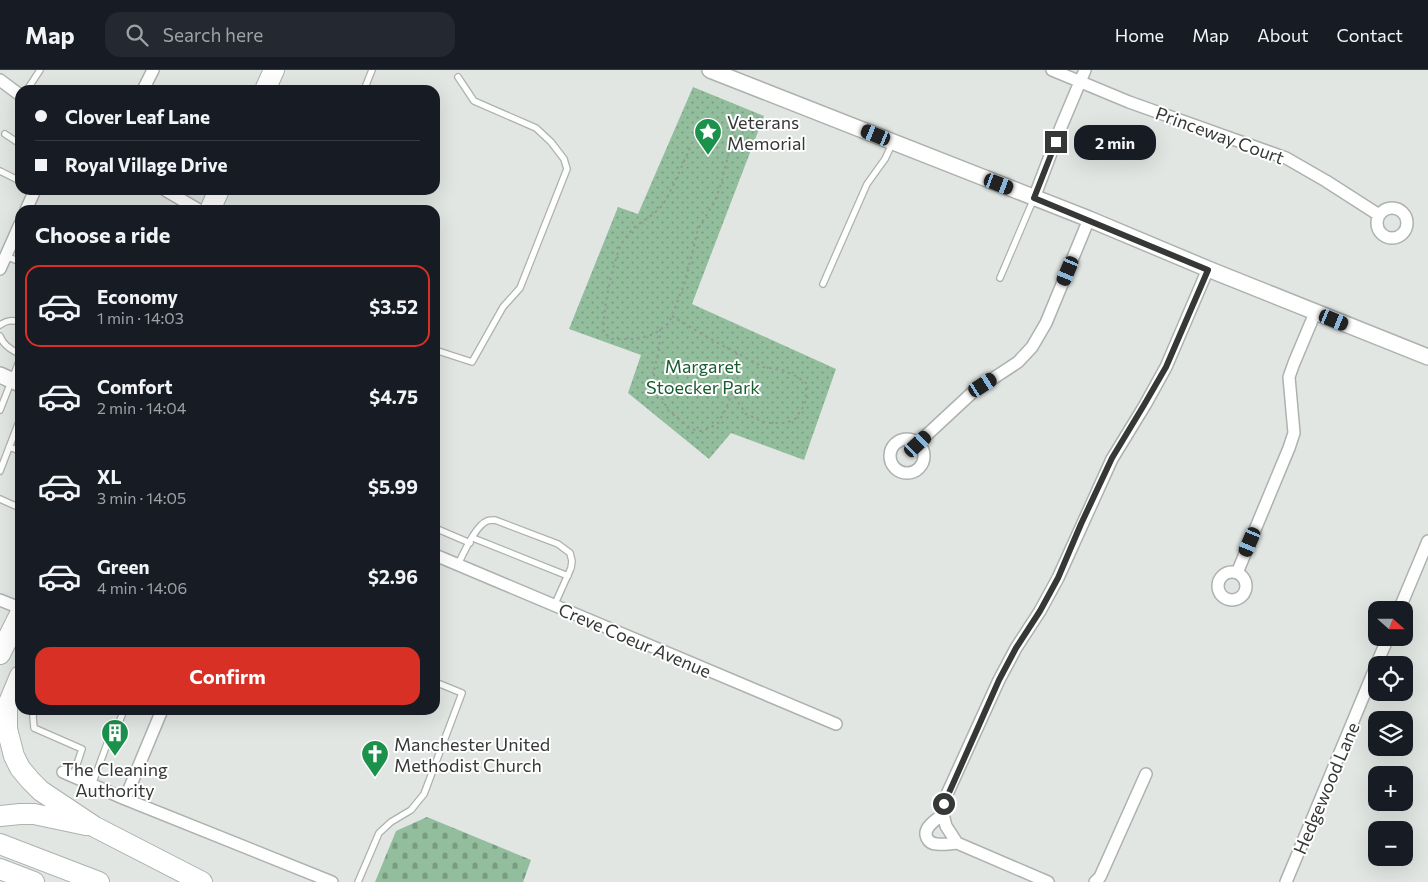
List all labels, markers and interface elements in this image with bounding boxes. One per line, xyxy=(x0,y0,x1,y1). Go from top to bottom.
search box xyxy=(105,12,455,57)
text: Map xyxy=(25,20,75,49)
icon: search xyxy=(123,21,151,49)
text: Search here xyxy=(163,23,263,46)
text: Home xyxy=(1115,24,1164,46)
text: Map xyxy=(1192,24,1229,46)
text: About xyxy=(1257,24,1309,46)
text: Contact xyxy=(1337,24,1403,46)
street label: Princeway Court xyxy=(1153,101,1287,169)
text: Clover Leaf Lane xyxy=(65,105,210,128)
place label: Veterans Memorial xyxy=(727,111,806,154)
place icon: Veterans Memorial xyxy=(693,117,723,156)
car xyxy=(859,122,892,148)
callout: 2 min xyxy=(1074,124,1156,160)
route end xyxy=(1045,131,1067,153)
text: 2 min xyxy=(1095,133,1135,152)
text: Royal Village Drive xyxy=(65,153,227,176)
car xyxy=(982,172,1015,196)
text: Choose a ride xyxy=(35,221,170,248)
car xyxy=(1055,254,1080,288)
icon: car xyxy=(37,284,82,329)
text: Economy xyxy=(97,285,178,308)
text: $3.52 xyxy=(369,295,418,318)
car xyxy=(1317,307,1350,333)
text: 1 min · 14:03 xyxy=(97,308,184,327)
park label: Margaret Stoecker Park xyxy=(646,355,760,398)
car xyxy=(966,371,999,399)
icon: car xyxy=(37,374,82,419)
text: Comfort xyxy=(97,375,173,398)
text: $4.75 xyxy=(369,385,418,408)
text: 2 min · 14:04 xyxy=(97,398,186,417)
car xyxy=(901,428,934,460)
icon: car xyxy=(37,464,82,509)
text: XL xyxy=(97,465,122,488)
text: $5.99 xyxy=(368,475,418,498)
text: 3 min · 14:05 xyxy=(97,488,186,507)
car xyxy=(1237,525,1262,559)
icon: car xyxy=(37,554,82,599)
text: Green xyxy=(97,555,149,578)
text: $2.96 xyxy=(368,565,418,588)
text: 4 min · 14:06 xyxy=(97,578,187,597)
street label: Creve Coeur Avenue xyxy=(555,598,715,682)
north arrow xyxy=(1368,601,1412,646)
map controls xyxy=(1368,601,1413,866)
button: Confirm xyxy=(35,647,420,705)
button: locate xyxy=(1368,656,1413,701)
button: layers xyxy=(1368,711,1413,756)
building icon: The Cleaning Authority xyxy=(100,718,130,757)
street label: Hedgewood Lane xyxy=(1288,719,1364,857)
place label: Manchester United Methodist Church xyxy=(394,733,550,776)
church icon: Manchester United Methodist Church xyxy=(360,739,390,778)
place label: The Cleaning Authority xyxy=(62,758,168,801)
button: + xyxy=(1368,766,1413,811)
route start xyxy=(933,793,955,815)
button: − xyxy=(1368,821,1413,866)

